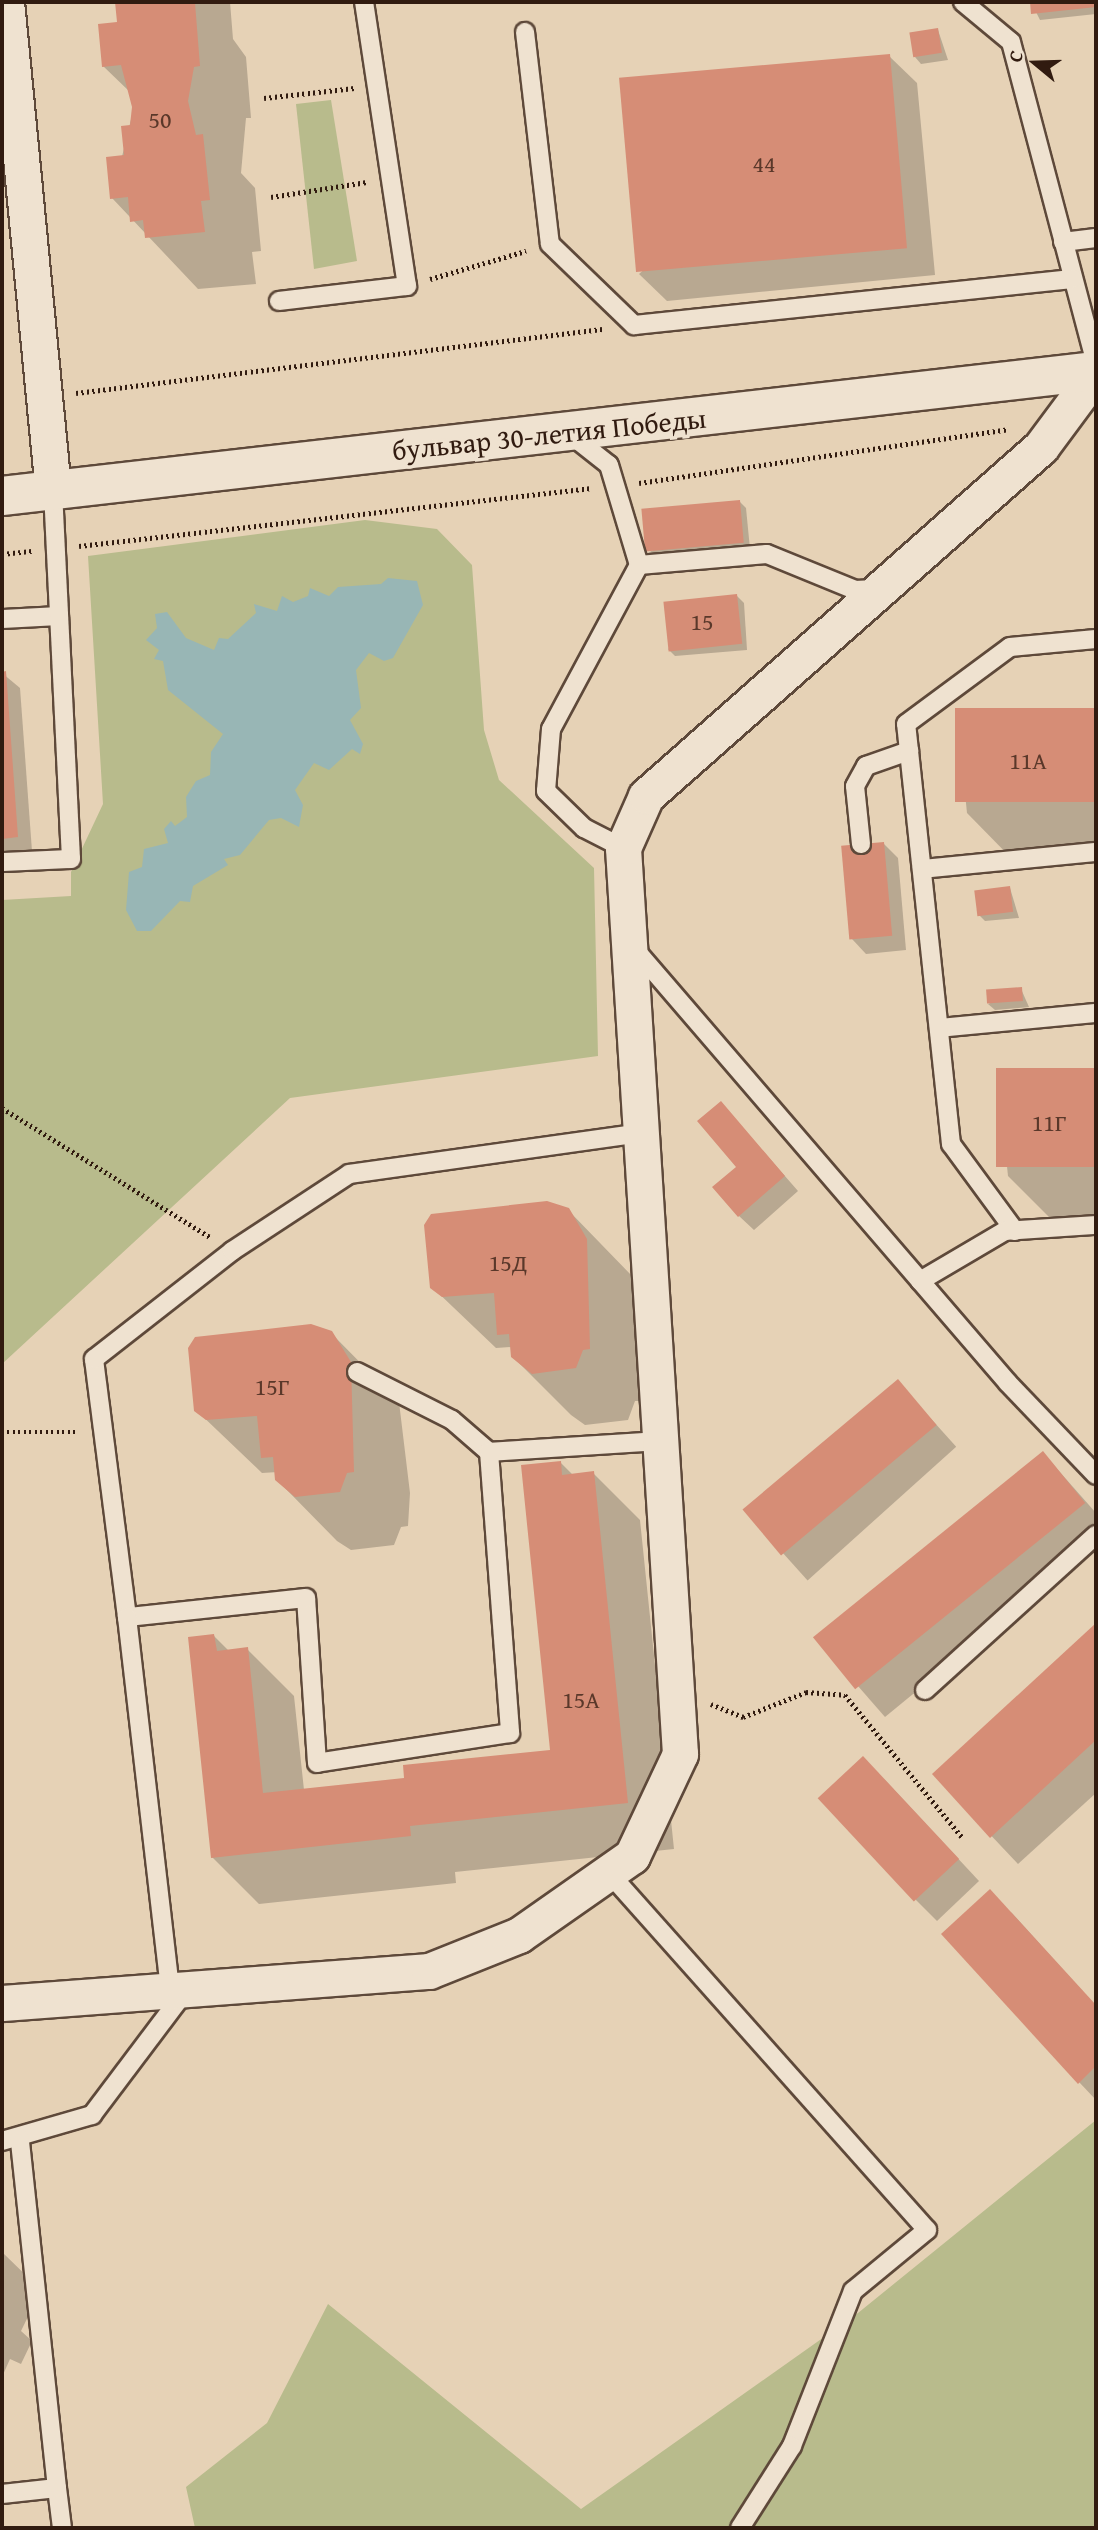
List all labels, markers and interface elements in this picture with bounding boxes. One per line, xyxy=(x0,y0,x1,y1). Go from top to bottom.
north arrow xyxy=(1000,28,1070,98)
text: С xyxy=(1000,47,1030,66)
house number: 50 xyxy=(148,106,172,134)
house number: 44 xyxy=(752,150,776,178)
street label: бульвар 30-летия Победы xyxy=(390,401,708,467)
house number: 15 xyxy=(690,608,714,636)
house number: 11А xyxy=(1009,747,1047,775)
house number: 11Г xyxy=(1032,1109,1066,1137)
house number: 15Д xyxy=(489,1249,527,1277)
house number: 15Г xyxy=(255,1373,289,1401)
house number: 15А xyxy=(562,1686,600,1714)

